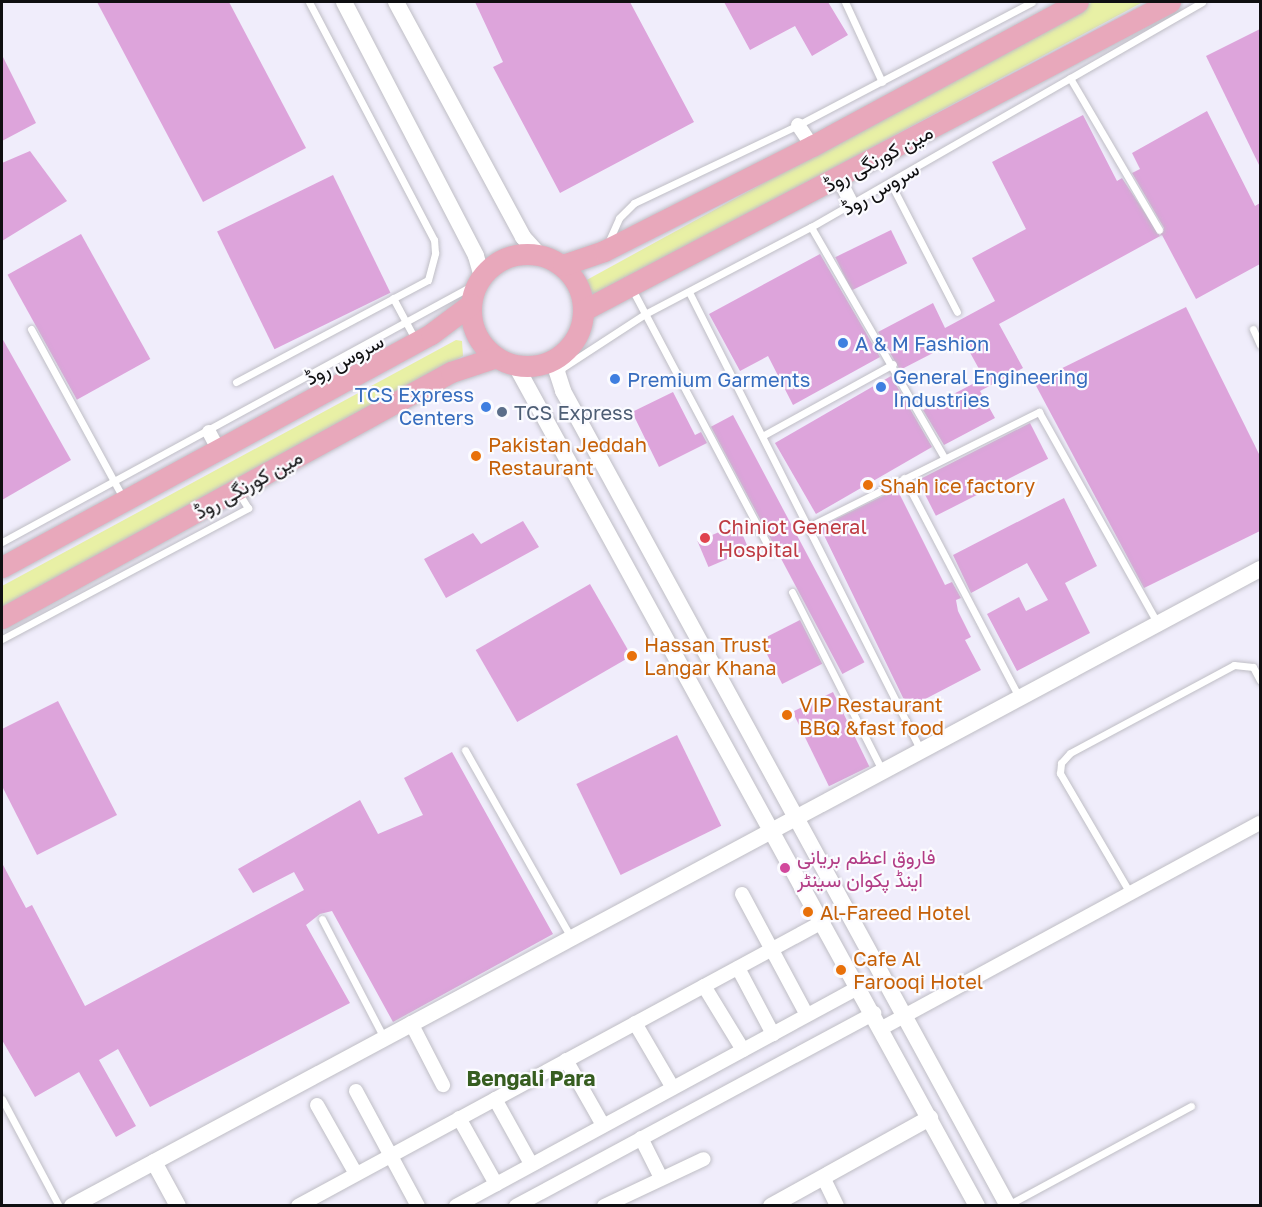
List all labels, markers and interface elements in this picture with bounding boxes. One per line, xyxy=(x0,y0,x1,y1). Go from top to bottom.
street label: مین کورنگی روڈ xyxy=(819,119,937,197)
street label: سروس روڈ xyxy=(837,156,923,220)
street label: سروس روڈ xyxy=(301,328,387,390)
place label: A & M Fashion xyxy=(855,331,989,355)
marker: A & M Fashion xyxy=(836,336,850,350)
place label: General Engineering Industries xyxy=(893,364,1088,411)
place label: Premium Garments xyxy=(627,367,810,391)
marker: Premium Garments xyxy=(608,372,622,386)
marker: General Engineering Industries xyxy=(874,380,888,394)
place label: TCS Express Centers xyxy=(355,383,474,430)
marker: TCS Express Centers xyxy=(479,400,493,414)
place label: TCS Express xyxy=(514,400,633,424)
marker: TCS Express xyxy=(495,405,509,419)
place label: Pakistan Jeddah Restaurant xyxy=(488,432,647,479)
street label: مین کورنگی روڈ xyxy=(190,444,306,524)
marker: Pakistan Jeddah Restaurant xyxy=(469,449,483,463)
place label: Shah ice factory xyxy=(880,473,1035,497)
marker: Shah ice factory xyxy=(861,478,875,492)
place label: Chiniot General Hospital xyxy=(718,514,867,561)
marker: Chiniot General Hospital xyxy=(696,529,714,547)
place label: Hassan Trust Langar Khana xyxy=(644,632,777,679)
marker: Hassan Trust Langar Khana xyxy=(625,649,639,663)
place label: VIP Restaurant BBQ &fast food xyxy=(799,692,944,739)
marker: VIP Restaurant BBQ &fast food xyxy=(780,708,794,722)
place label: فاروق اعظم بریانی اینڈ پکوان سینٹر xyxy=(797,844,936,891)
marker: فاروق اعظم بریانی اینڈ پکوان سینٹر xyxy=(778,861,792,875)
place label: Al-Fareed Hotel xyxy=(820,900,970,924)
marker: Al-Fareed Hotel xyxy=(801,905,815,919)
place label: Cafe Al Farooqi Hotel xyxy=(853,946,983,993)
marker: Cafe Al Farooqi Hotel xyxy=(834,963,848,977)
district label: Bengali Para xyxy=(466,1065,596,1091)

